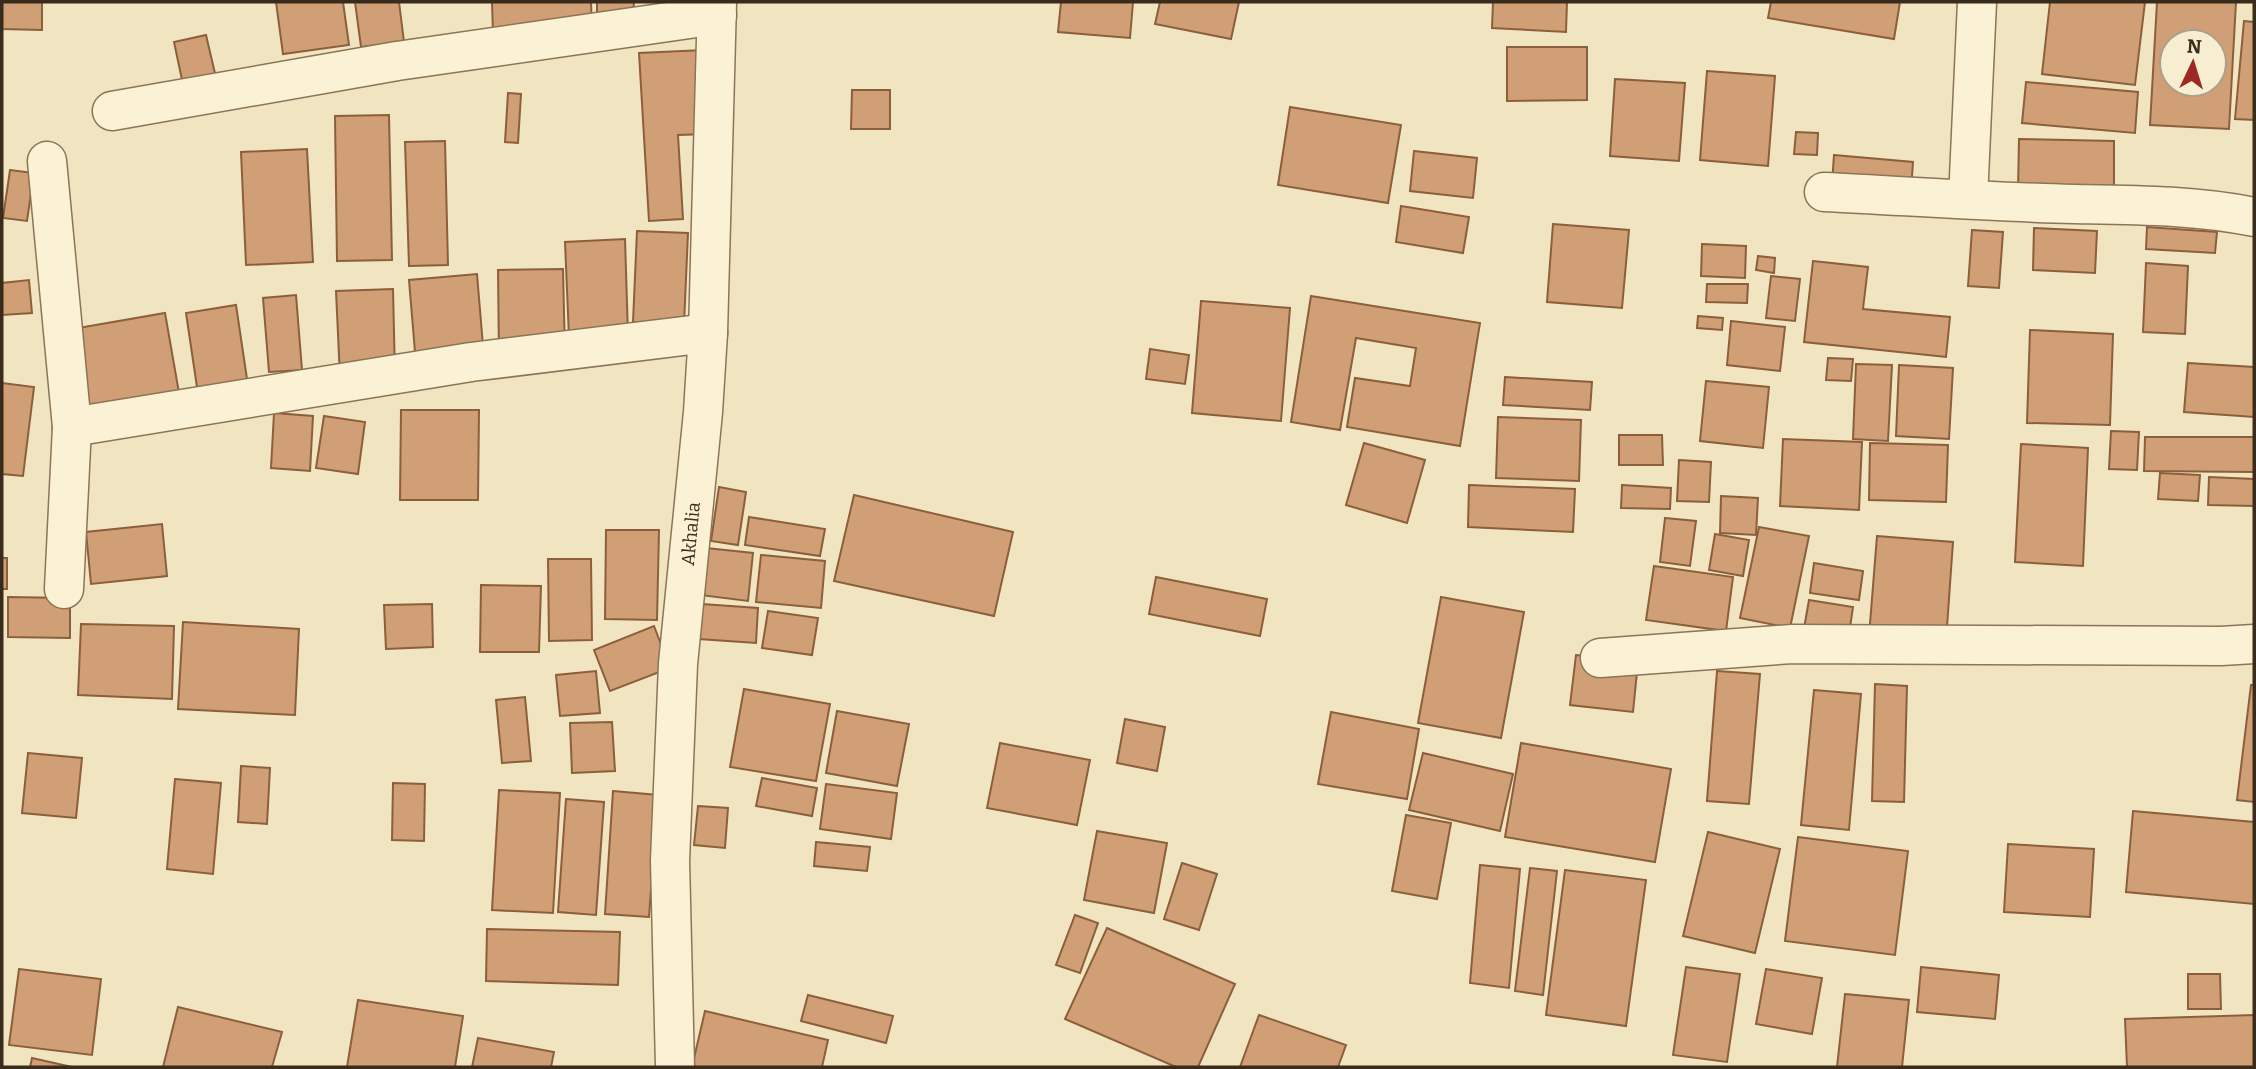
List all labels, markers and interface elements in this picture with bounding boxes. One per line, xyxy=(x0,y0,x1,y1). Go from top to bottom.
north arrow xyxy=(2158,28,2228,98)
text: N xyxy=(2186,35,2203,59)
street label: Akhalia xyxy=(677,501,705,567)

